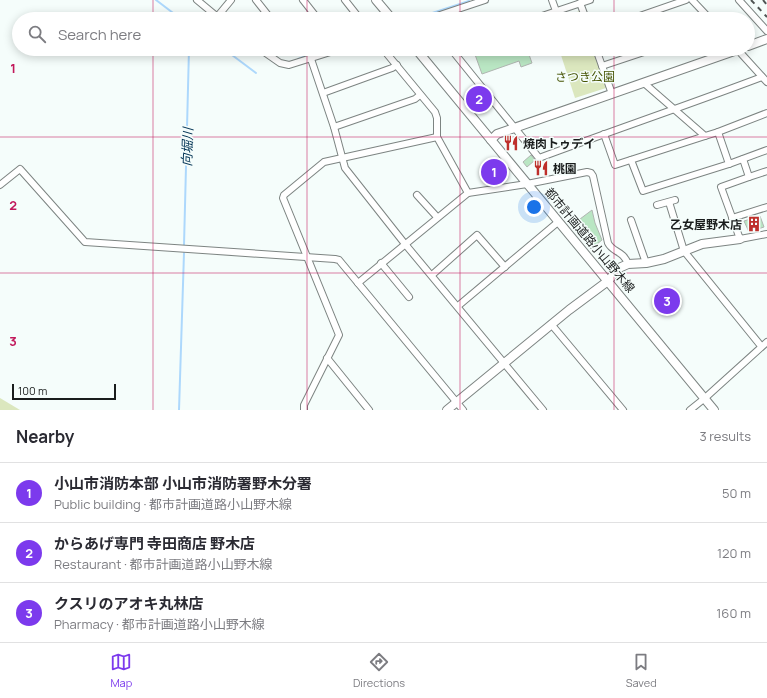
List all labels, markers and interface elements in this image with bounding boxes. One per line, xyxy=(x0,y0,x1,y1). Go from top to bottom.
search box xyxy=(12,12,755,56)
icon: search xyxy=(26,23,48,45)
text: Search here xyxy=(58,24,141,45)
text: 1 xyxy=(10,59,16,77)
park label: さつき公園 xyxy=(555,68,615,85)
pin: 2 xyxy=(466,84,492,114)
water label: 向堀川 xyxy=(177,125,197,167)
restaurant icon: 焼肉トゥデイ xyxy=(502,134,520,152)
place label: 焼肉トゥデイ xyxy=(523,135,595,152)
pin: 1 xyxy=(481,157,507,187)
restaurant icon: 桃園 xyxy=(532,159,550,177)
place label: 桃園 xyxy=(553,160,577,177)
street label: 都市計画道路小山野木線 xyxy=(541,184,639,296)
text: 2 xyxy=(9,196,17,214)
your location xyxy=(524,197,544,217)
building icon: 乙女屋野木店 xyxy=(745,215,763,233)
place label: 乙女屋野木店 xyxy=(670,216,742,233)
pin: 3 xyxy=(654,286,680,316)
text: 3 xyxy=(9,332,17,350)
scale bar xyxy=(12,382,116,401)
text: 100 m xyxy=(18,383,47,398)
text: Nearby xyxy=(16,425,74,448)
text: 3 results xyxy=(699,427,751,445)
text: 小山市消防本部 小山市消防署野木分署 xyxy=(54,473,312,494)
text: 1 xyxy=(26,484,32,502)
text: 50 m xyxy=(722,484,751,502)
text: Public building · 都市計画道路小山野木線 xyxy=(54,495,292,513)
text: からあげ専門 寺田商店 野木店 xyxy=(54,533,255,554)
text: 2 xyxy=(25,544,33,562)
text: 120 m xyxy=(717,544,751,562)
text: Restaurant · 都市計画道路小山野木線 xyxy=(54,555,273,573)
text: クスリのアオキ丸林店 xyxy=(54,593,204,614)
text: 3 xyxy=(25,604,33,622)
text: 160 m xyxy=(716,604,751,622)
text: Pharmacy · 都市計画道路小山野木線 xyxy=(54,615,265,633)
tab: Map xyxy=(110,651,132,690)
tab: Directions xyxy=(353,651,405,690)
tab: Saved xyxy=(626,651,657,690)

